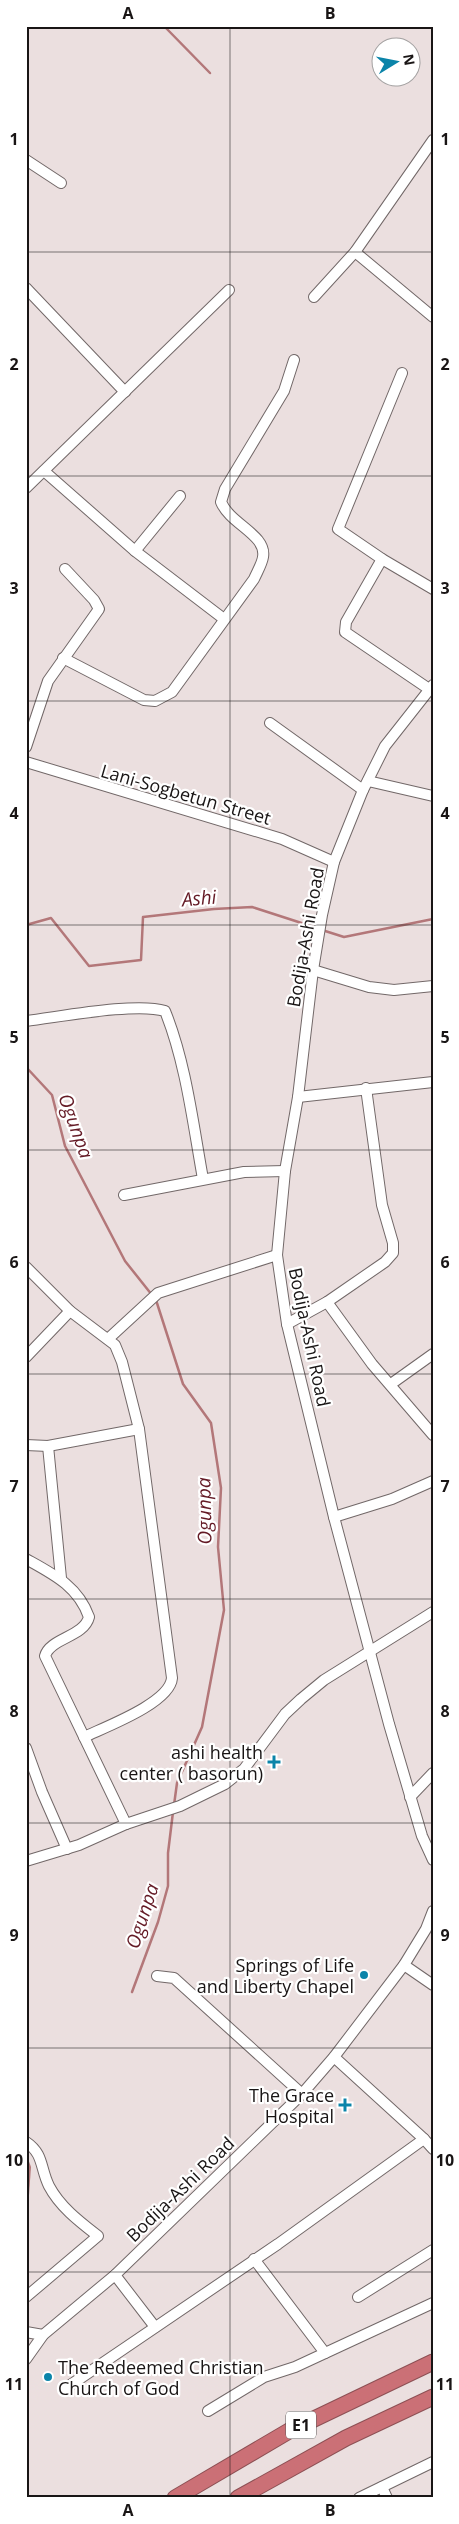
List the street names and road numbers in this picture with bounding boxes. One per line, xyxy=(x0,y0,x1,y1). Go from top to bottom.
street label: Lani-Sogbetun Street xyxy=(98,758,274,830)
street label: Bodija-Ashi Road xyxy=(281,865,329,1009)
street label: Bodija-Ashi Road xyxy=(284,1265,336,1409)
street label: Bodija-Ashi Road xyxy=(121,2131,239,2247)
road number: E1 xyxy=(286,2412,316,2438)

